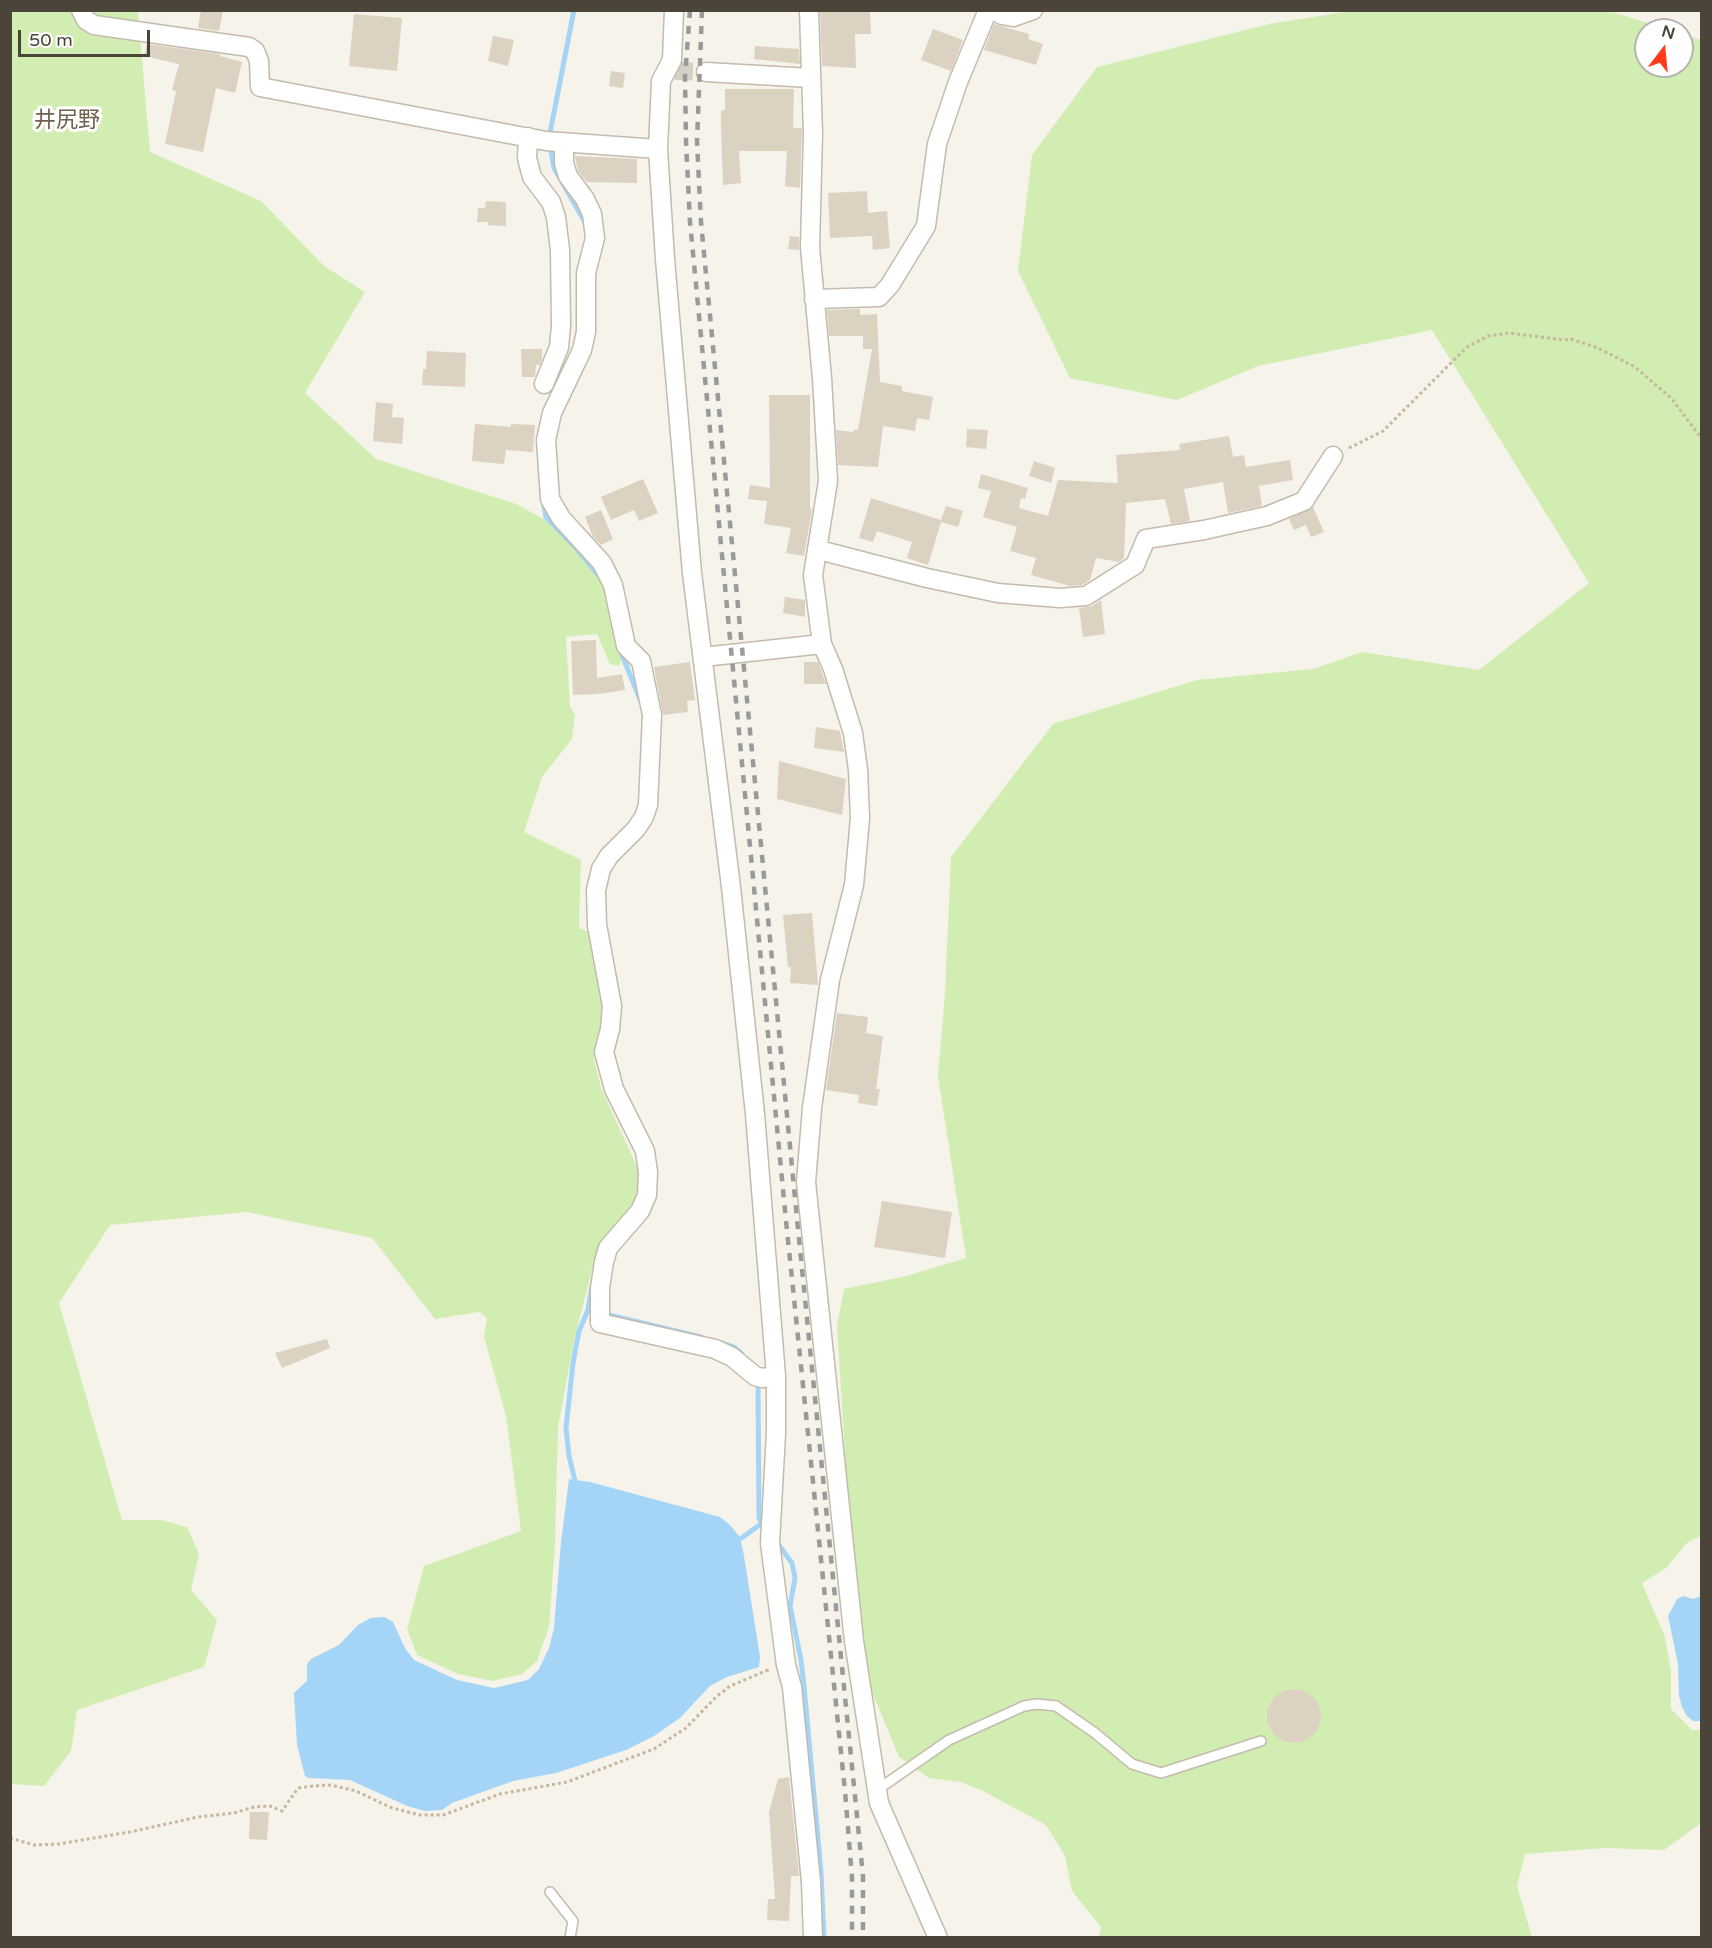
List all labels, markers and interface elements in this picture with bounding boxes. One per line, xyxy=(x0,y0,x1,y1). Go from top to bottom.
scale bar xyxy=(21,18,153,56)
north arrow xyxy=(1634,18,1694,78)
text: N xyxy=(1659,21,1677,44)
text: 50 m xyxy=(29,29,73,51)
district label: 井尻野 xyxy=(34,108,100,134)

